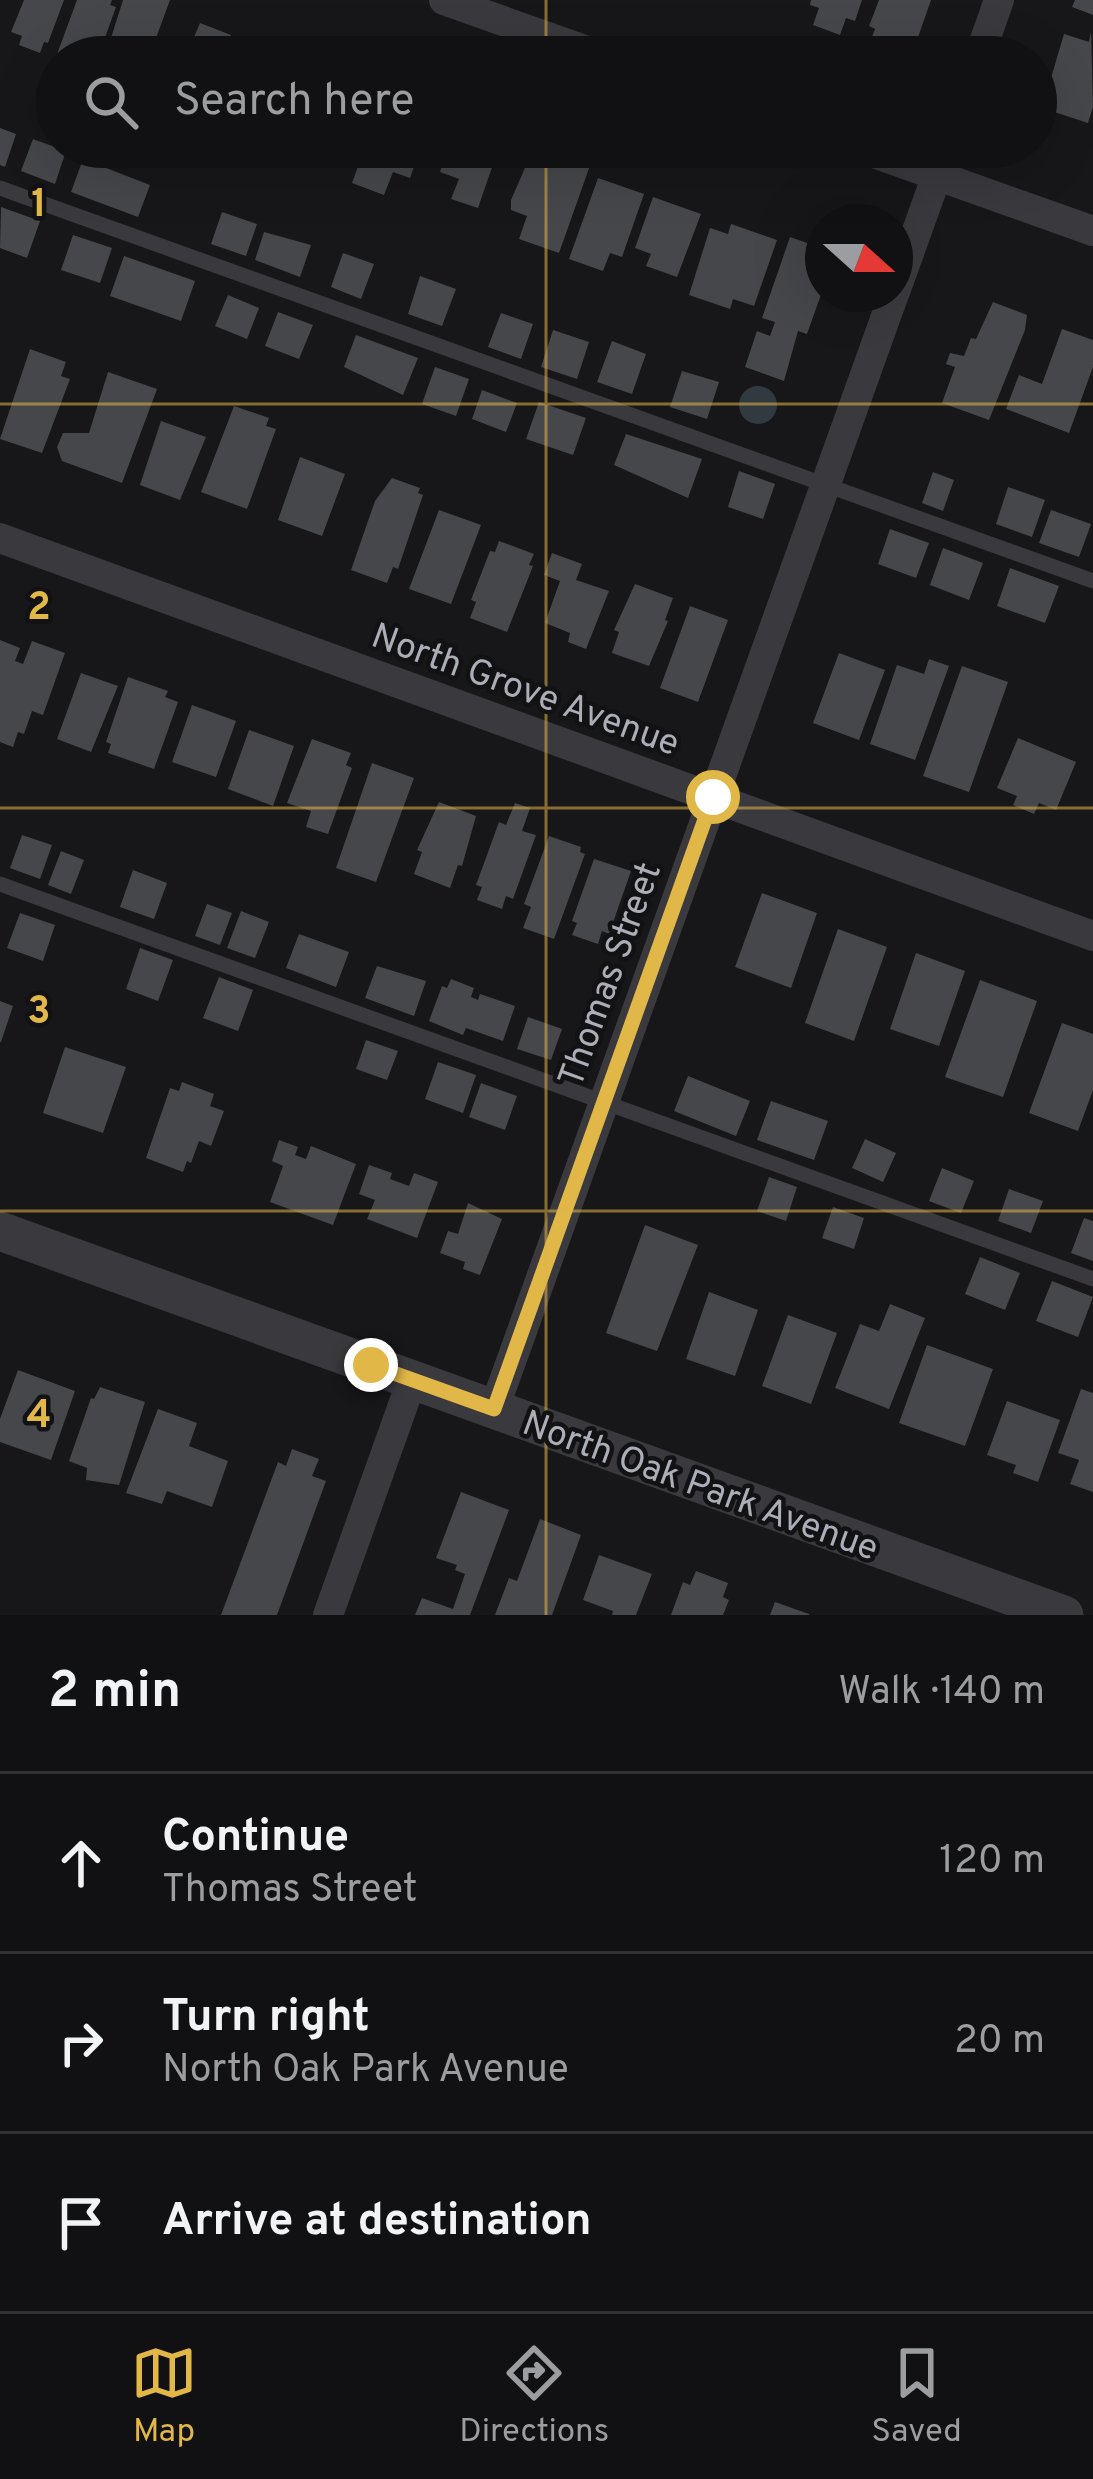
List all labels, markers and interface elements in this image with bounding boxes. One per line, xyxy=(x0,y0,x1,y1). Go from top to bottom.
search box xyxy=(36,36,1057,168)
icon: search xyxy=(78,69,144,135)
text: Search here xyxy=(174,74,414,131)
text: 1 xyxy=(31,182,47,231)
north arrow xyxy=(805,204,913,312)
text: 2 xyxy=(27,585,51,634)
street label: North Grove Avenue xyxy=(364,615,685,769)
route start xyxy=(686,770,740,824)
street label: Thomas Street xyxy=(550,857,674,1094)
text: 3 xyxy=(27,989,51,1038)
route end xyxy=(344,1338,398,1392)
text: 4 xyxy=(26,1393,52,1442)
street label: North Oak Park Avenue xyxy=(515,1402,884,1574)
text: 2 min xyxy=(48,1661,181,1726)
text: Walk · 140 m xyxy=(838,1669,1045,1718)
text: Continue xyxy=(162,1810,349,1867)
icon: ahead xyxy=(48,1830,114,1896)
text: 120 m xyxy=(939,1838,1045,1887)
text: Thomas Street xyxy=(162,1867,417,1916)
text: Turn right xyxy=(162,1990,370,2047)
icon: right xyxy=(48,2010,114,2076)
text: 20 m xyxy=(954,2018,1045,2067)
text: North Oak Park Avenue xyxy=(162,2047,569,2096)
icon: arrive xyxy=(48,2190,114,2256)
text: Arrive at destination xyxy=(162,2194,592,2251)
tab: Map xyxy=(131,2340,197,2454)
tab: Directions xyxy=(459,2340,609,2454)
tab: Saved xyxy=(871,2340,962,2454)

